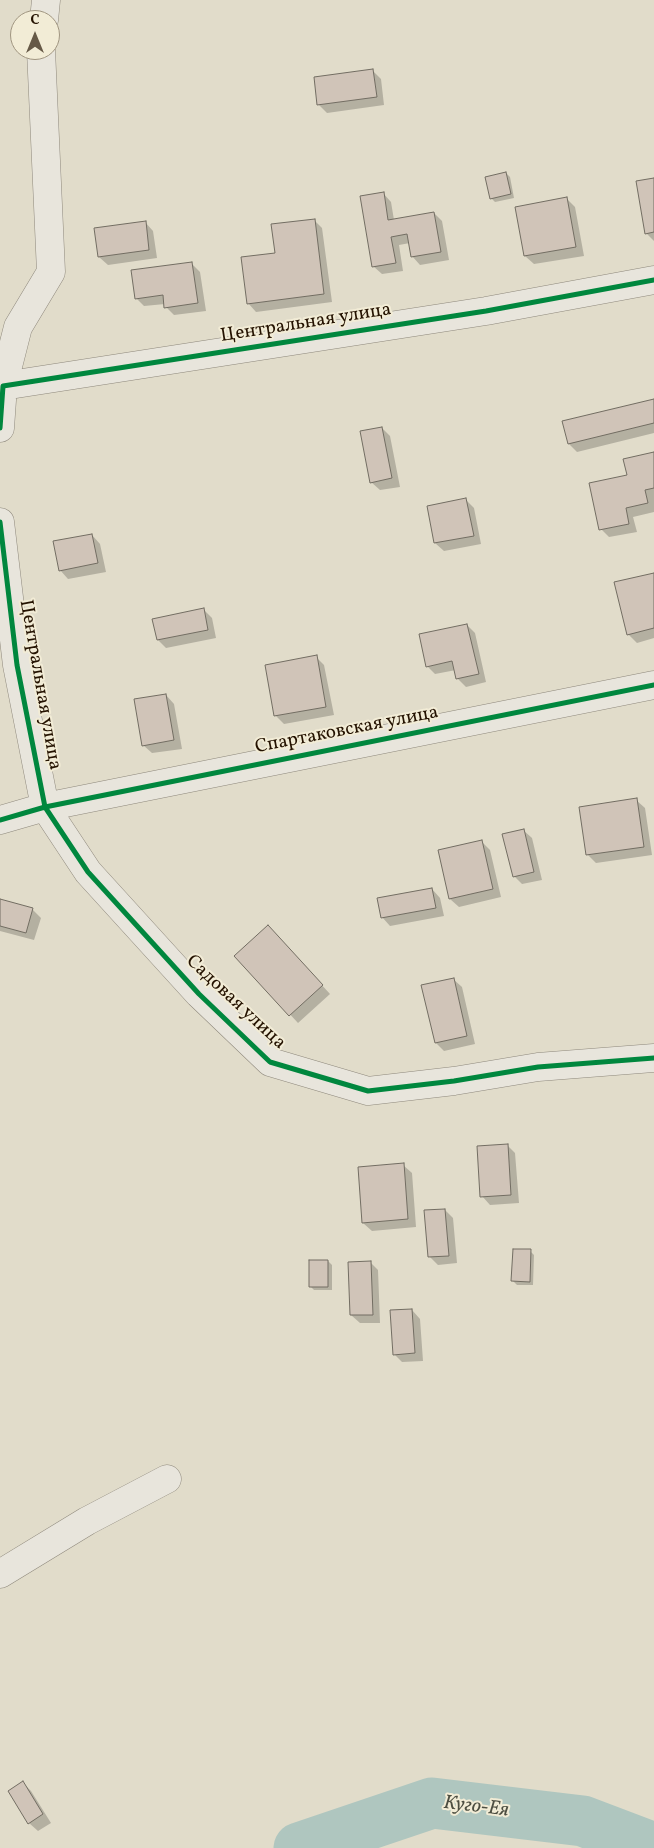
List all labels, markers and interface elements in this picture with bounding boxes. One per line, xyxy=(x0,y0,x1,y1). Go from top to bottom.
north arrow xyxy=(10,10,60,60)
text: С xyxy=(30,11,40,30)
street label: Центральная улица xyxy=(219,299,393,349)
street label: Центральная улица xyxy=(13,598,65,772)
street label: Спартаковская улица xyxy=(253,702,441,760)
street label: Садовая улица xyxy=(180,951,290,1055)
water label: Куго-Ея xyxy=(442,1792,510,1824)

